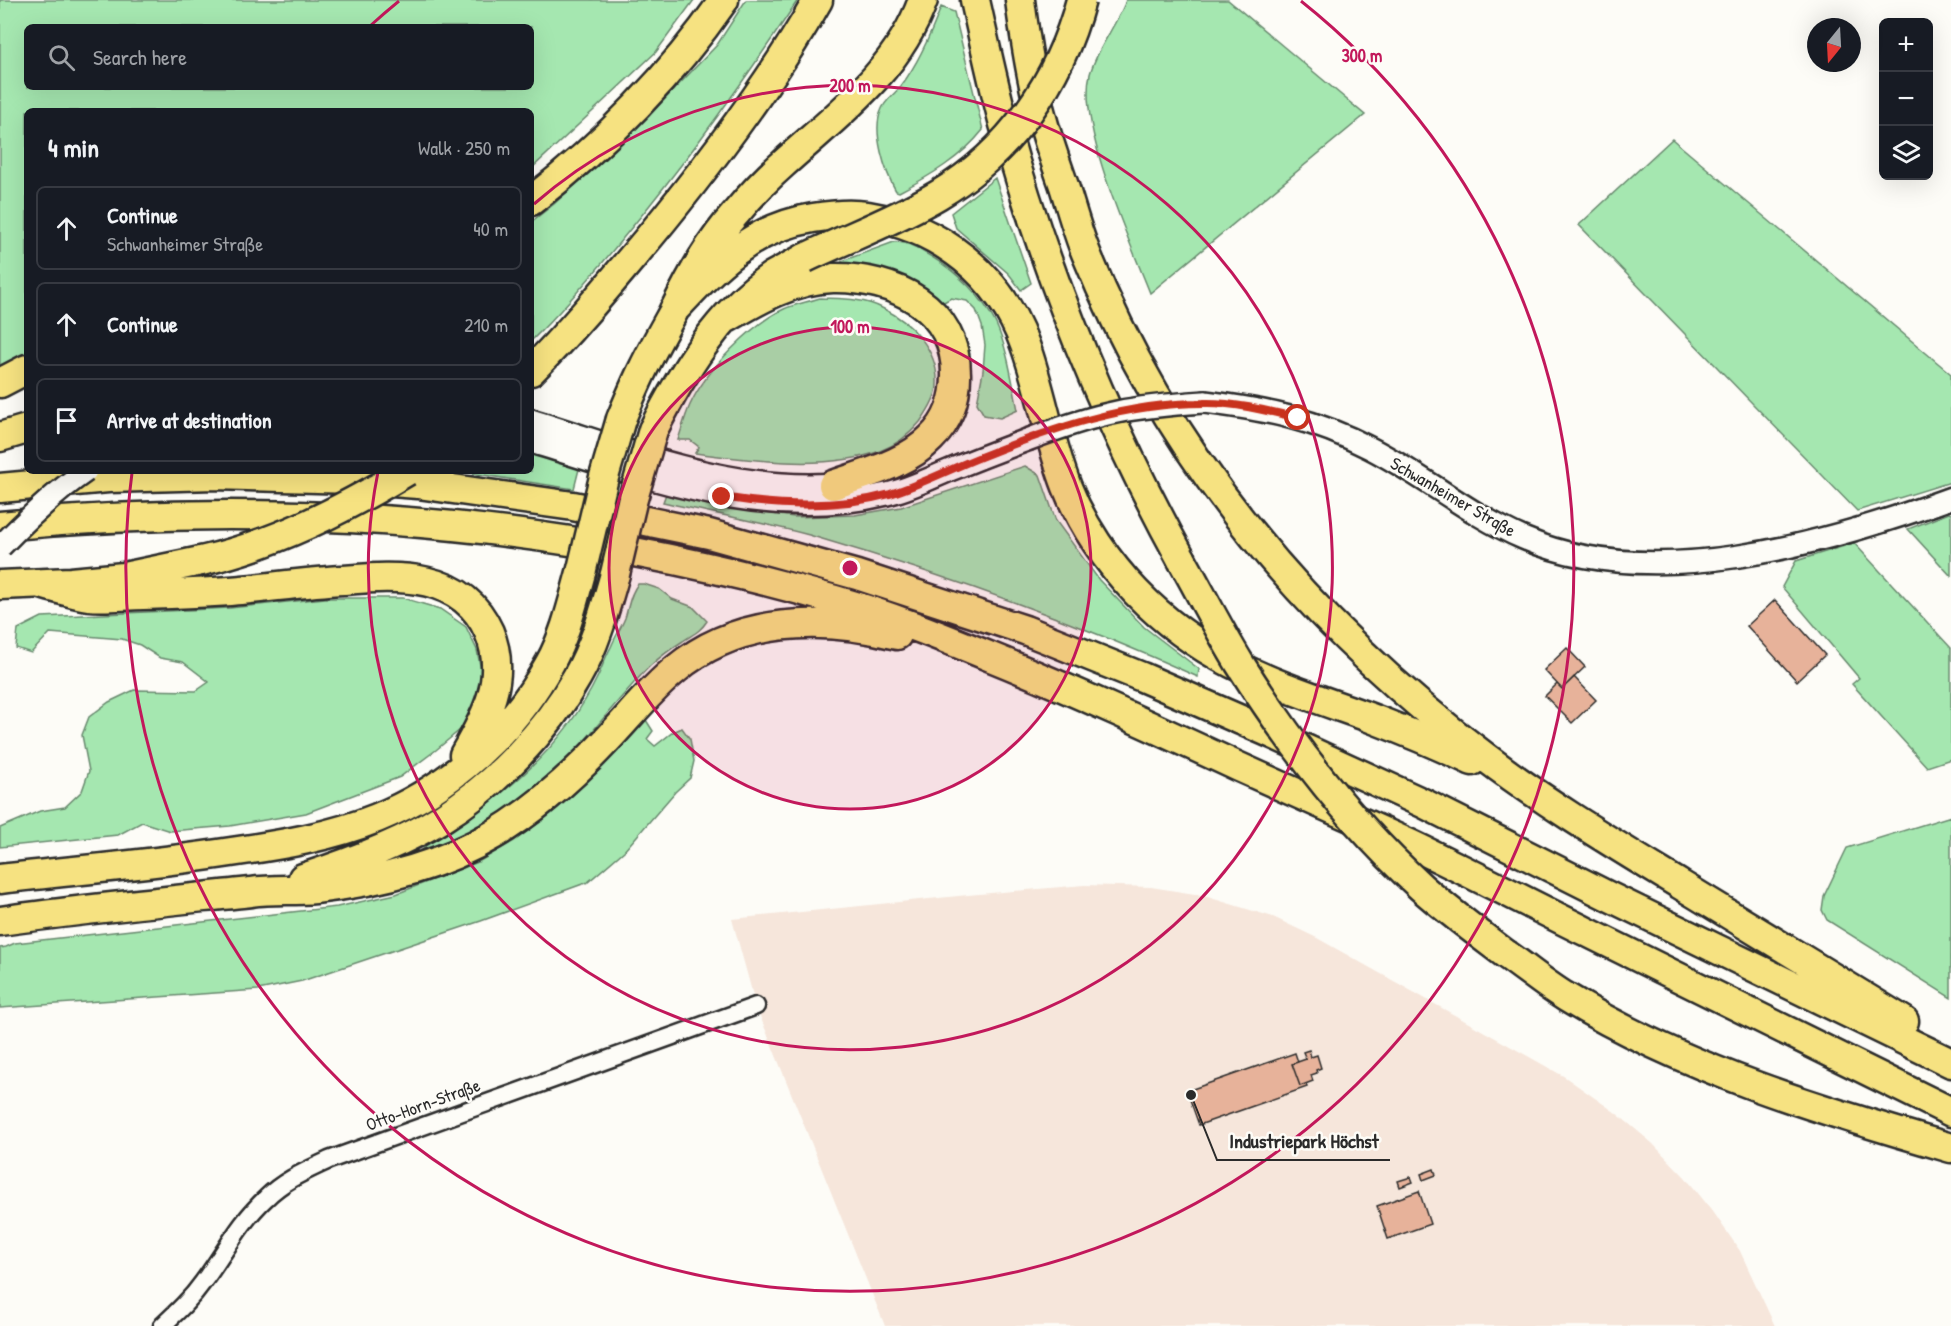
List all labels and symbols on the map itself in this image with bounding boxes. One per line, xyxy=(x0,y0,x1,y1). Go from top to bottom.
north arrow xyxy=(1807,18,1861,72)
text: 300 m xyxy=(1342,43,1382,68)
text: 200 m xyxy=(830,73,870,98)
text: 100 m xyxy=(830,314,870,339)
route start xyxy=(1284,404,1310,430)
street label: Schwanheimer Straße xyxy=(1386,451,1520,543)
route end xyxy=(708,483,734,509)
centre of rings xyxy=(840,558,860,578)
street label: Otto-Horn-Straße xyxy=(362,1072,484,1137)
callout: Industriepark Höchst xyxy=(1217,1122,1390,1160)
text: Industriepark Höchst xyxy=(1229,1127,1380,1155)

